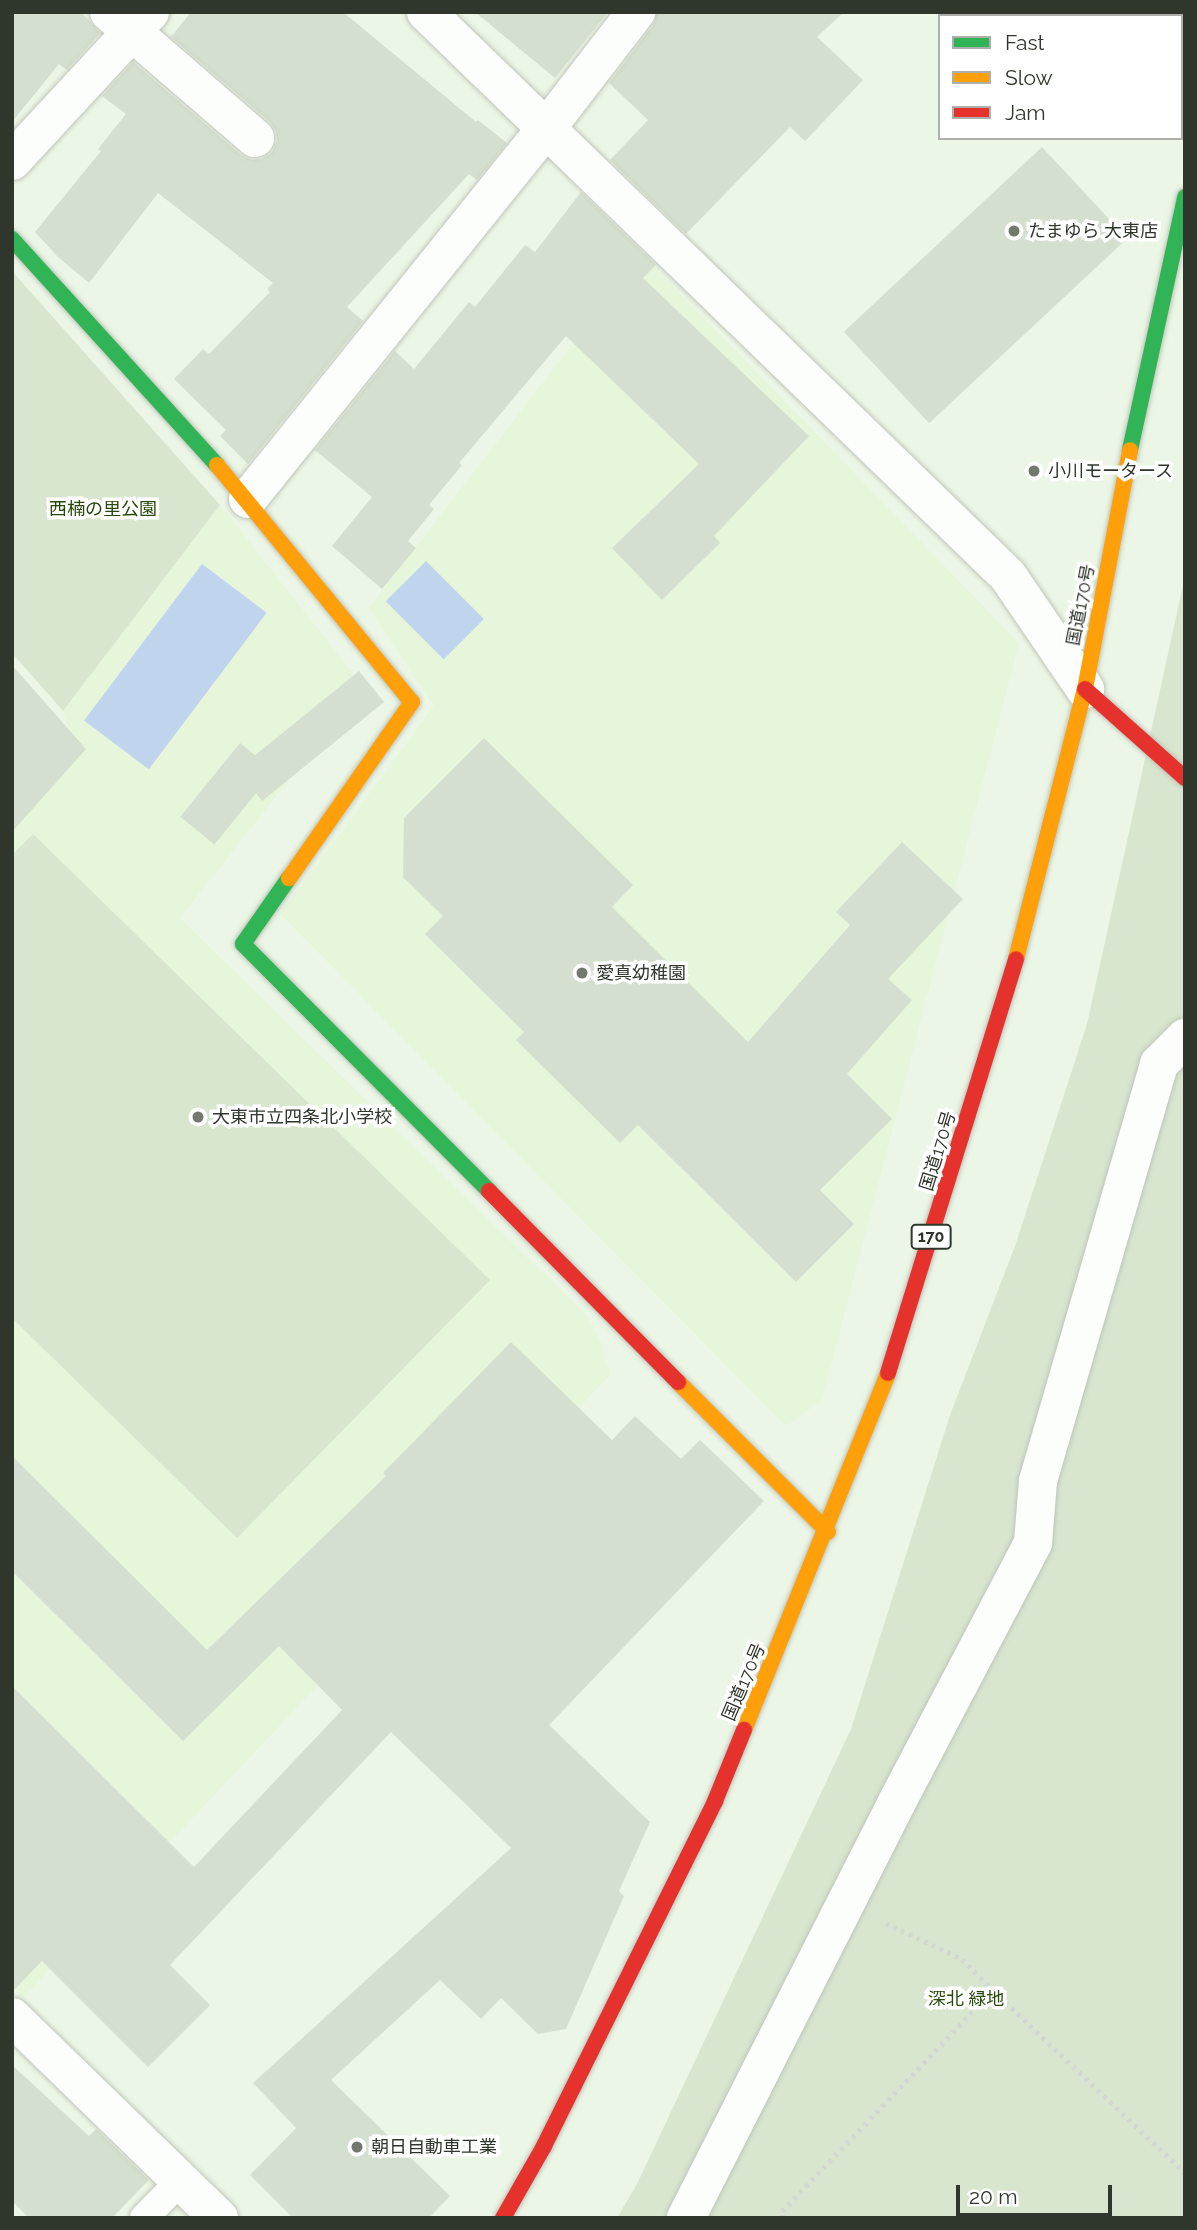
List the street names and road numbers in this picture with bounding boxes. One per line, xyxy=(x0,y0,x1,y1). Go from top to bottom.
street label: 国道170号 xyxy=(1063,563,1099,647)
street label: 国道170号 xyxy=(916,1109,960,1193)
road number: 170 xyxy=(910,1224,952,1250)
street label: 国道170号 xyxy=(718,1640,770,1724)

